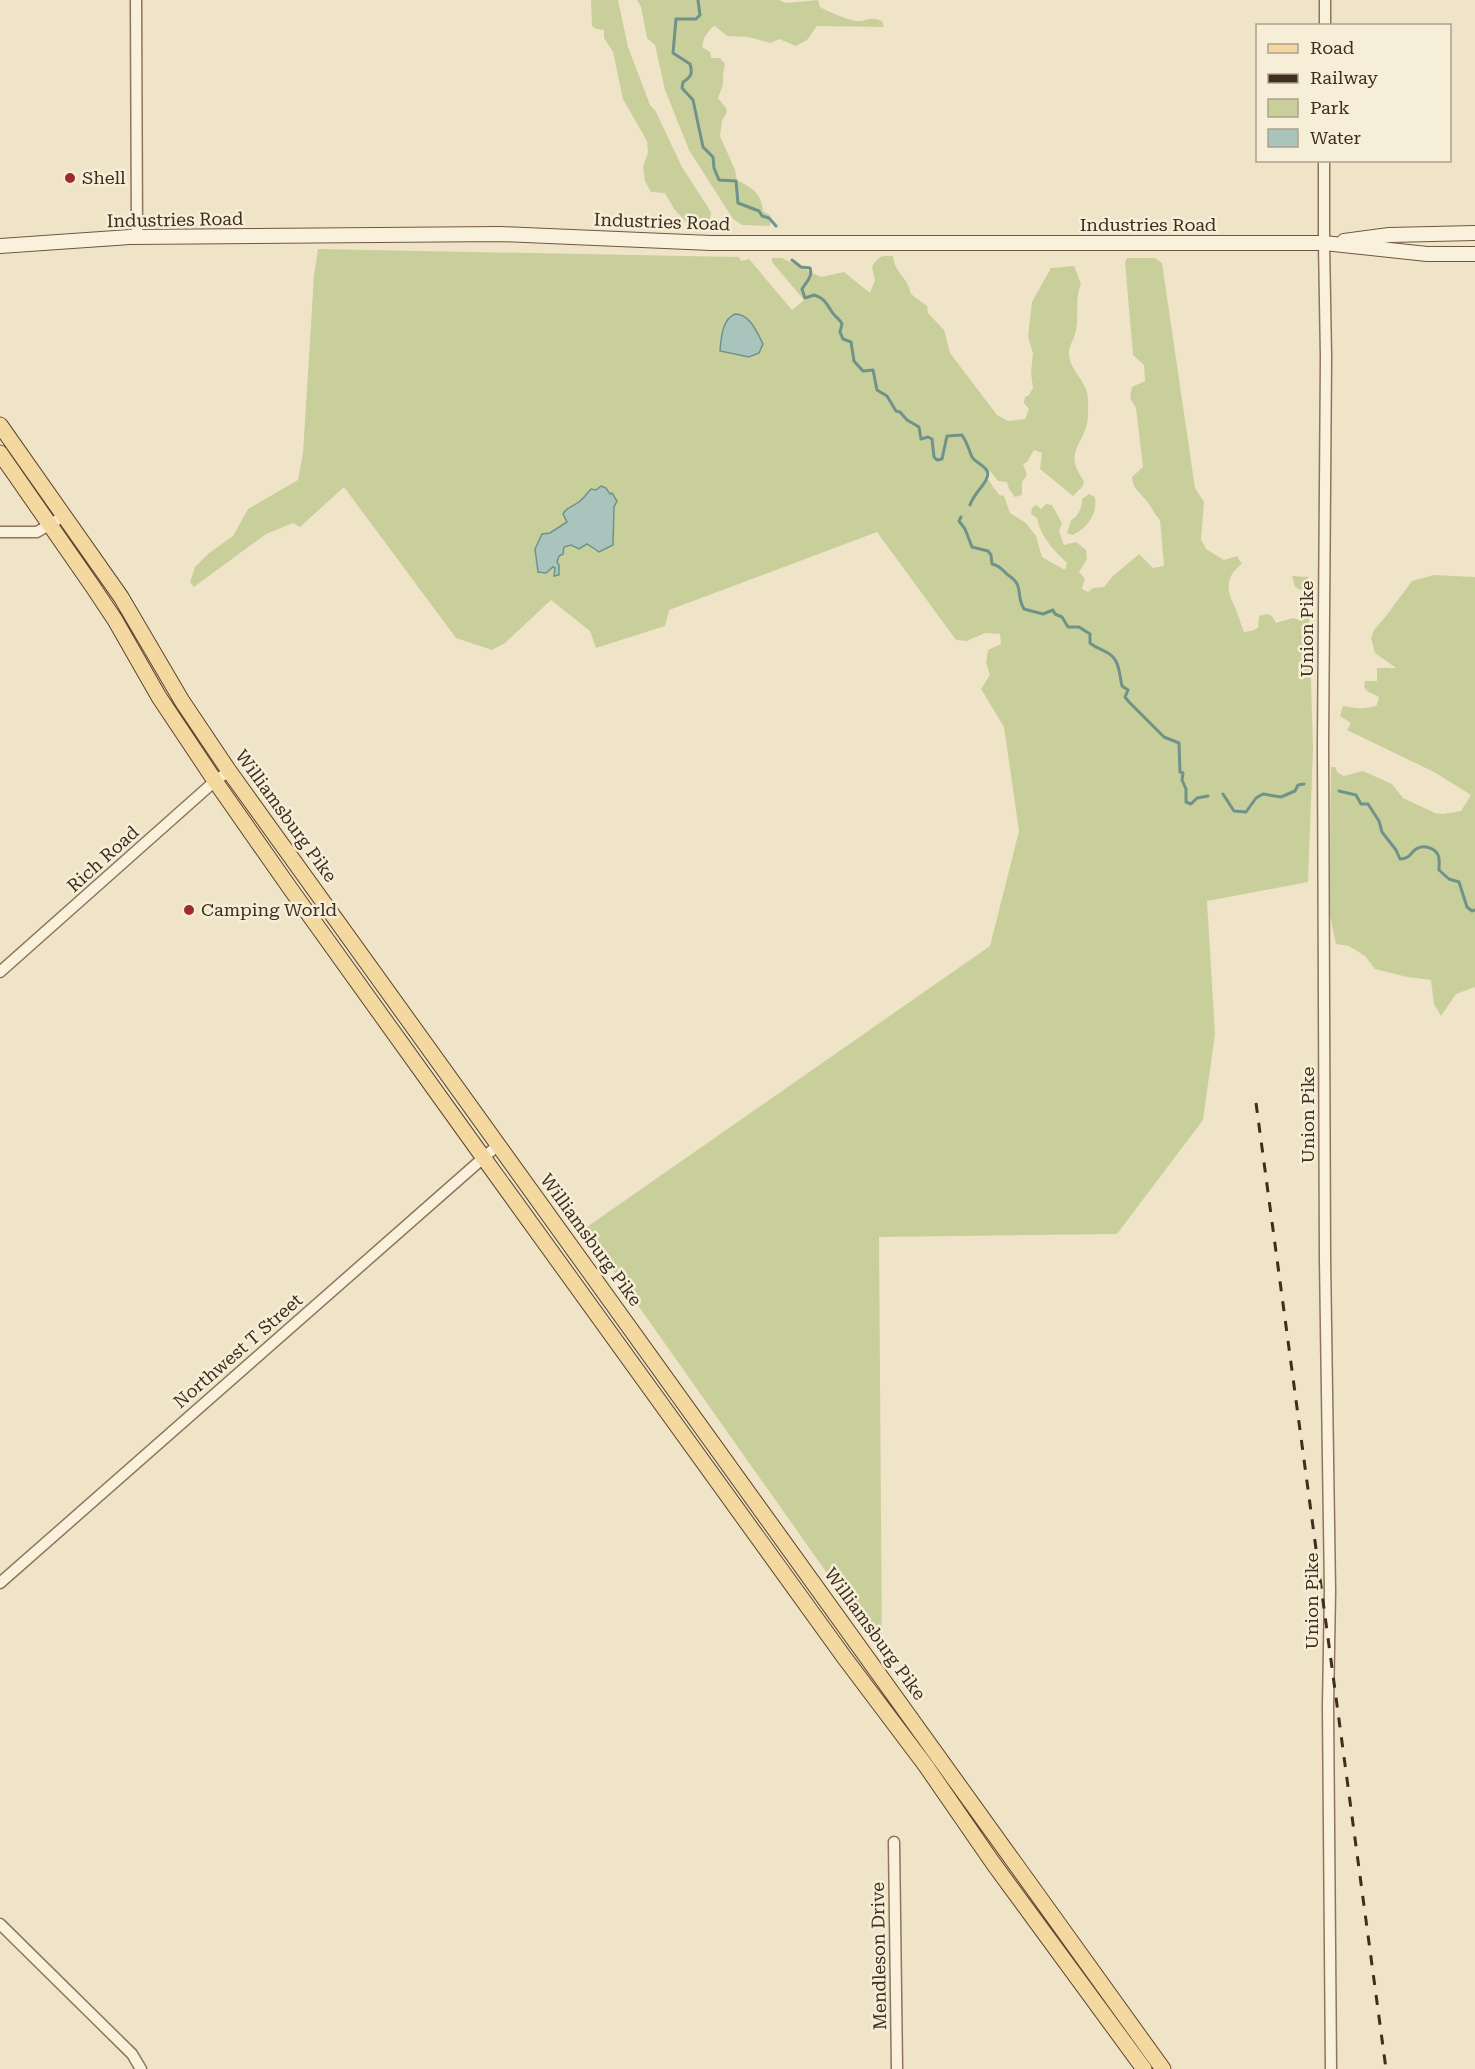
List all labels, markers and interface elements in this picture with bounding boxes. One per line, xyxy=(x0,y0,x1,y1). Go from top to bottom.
legend xyxy=(1256,24,1451,162)
text: Road xyxy=(1310,37,1355,58)
text: Railway xyxy=(1310,67,1378,88)
text: Park xyxy=(1310,97,1350,118)
text: Water xyxy=(1310,127,1361,148)
place label: Shell xyxy=(82,167,126,188)
marker: Shell xyxy=(63,171,77,185)
street label: Industries Road xyxy=(106,208,244,231)
street label: Industries Road xyxy=(593,209,731,234)
street label: Industries Road xyxy=(1080,214,1217,235)
street label: Union Pike xyxy=(1296,581,1317,677)
street label: Williamsburg Pike xyxy=(231,745,342,886)
street label: Rich Road xyxy=(63,821,143,896)
place label: Camping World xyxy=(201,899,338,920)
marker: Camping World xyxy=(182,903,196,917)
street label: Union Pike xyxy=(1297,1067,1318,1163)
street label: Williamsburg Pike xyxy=(536,1169,647,1310)
street label: Northwest T Street xyxy=(169,1289,306,1412)
street label: Union Pike xyxy=(1301,1553,1322,1649)
street label: Williamsburg Pike xyxy=(820,1563,931,1704)
street label: Mendleson Drive xyxy=(867,1882,890,2030)

